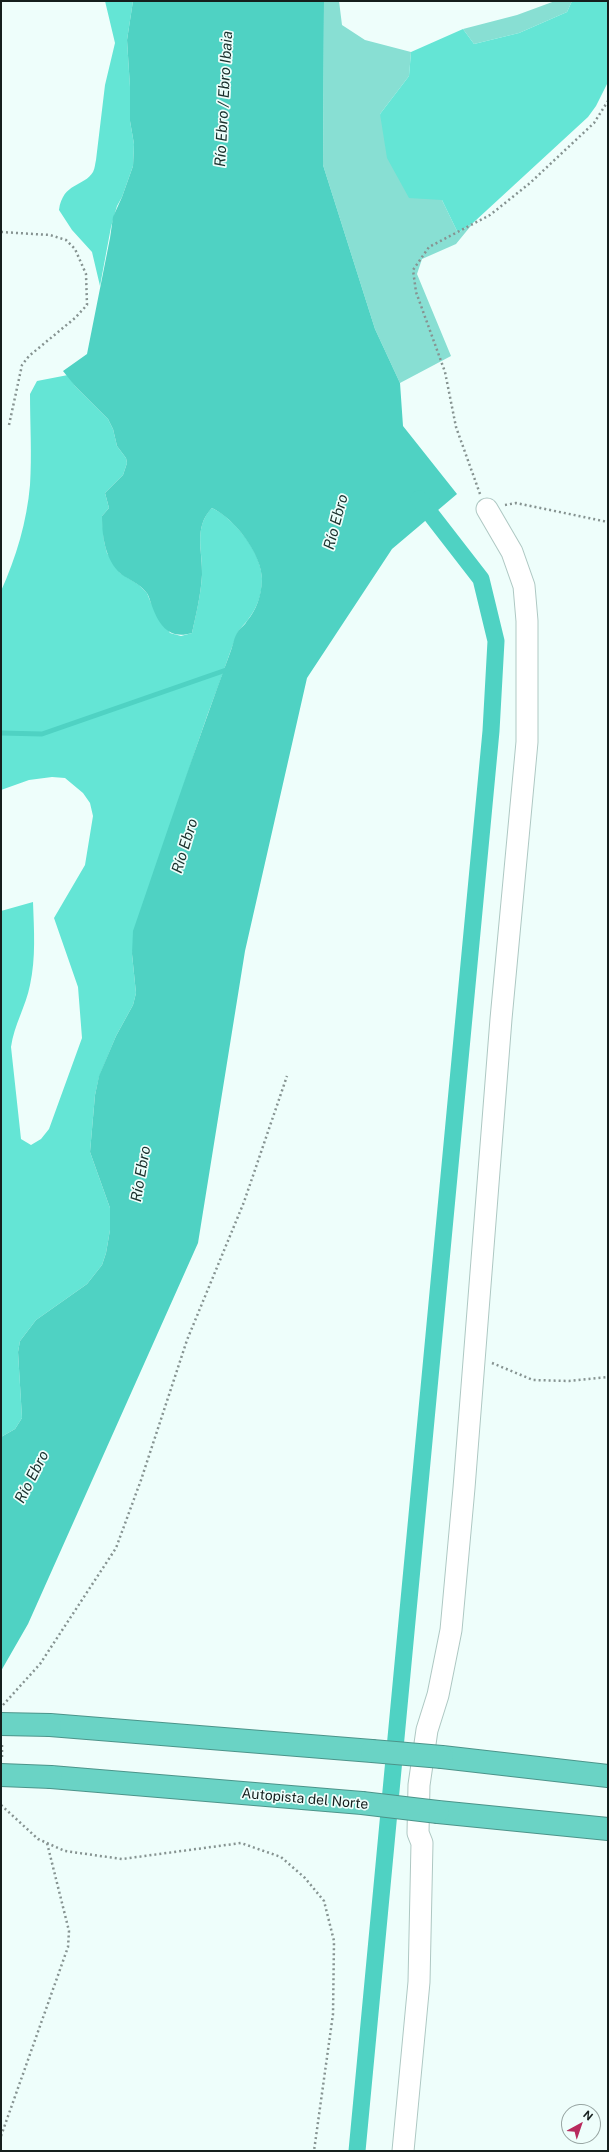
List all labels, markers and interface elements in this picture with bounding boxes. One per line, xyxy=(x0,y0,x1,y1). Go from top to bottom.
water label: Río Ebro / Ebro Ibaia xyxy=(211,31,237,167)
water label: Río Ebro xyxy=(320,492,352,552)
water label: Río Ebro xyxy=(168,816,202,876)
water label: Río Ebro xyxy=(127,1145,155,1203)
water label: Río Ebro xyxy=(11,1448,53,1506)
street label: Autopista del Norte xyxy=(241,1785,369,1813)
north arrow xyxy=(561,2104,601,2144)
text: N xyxy=(581,2108,595,2123)

